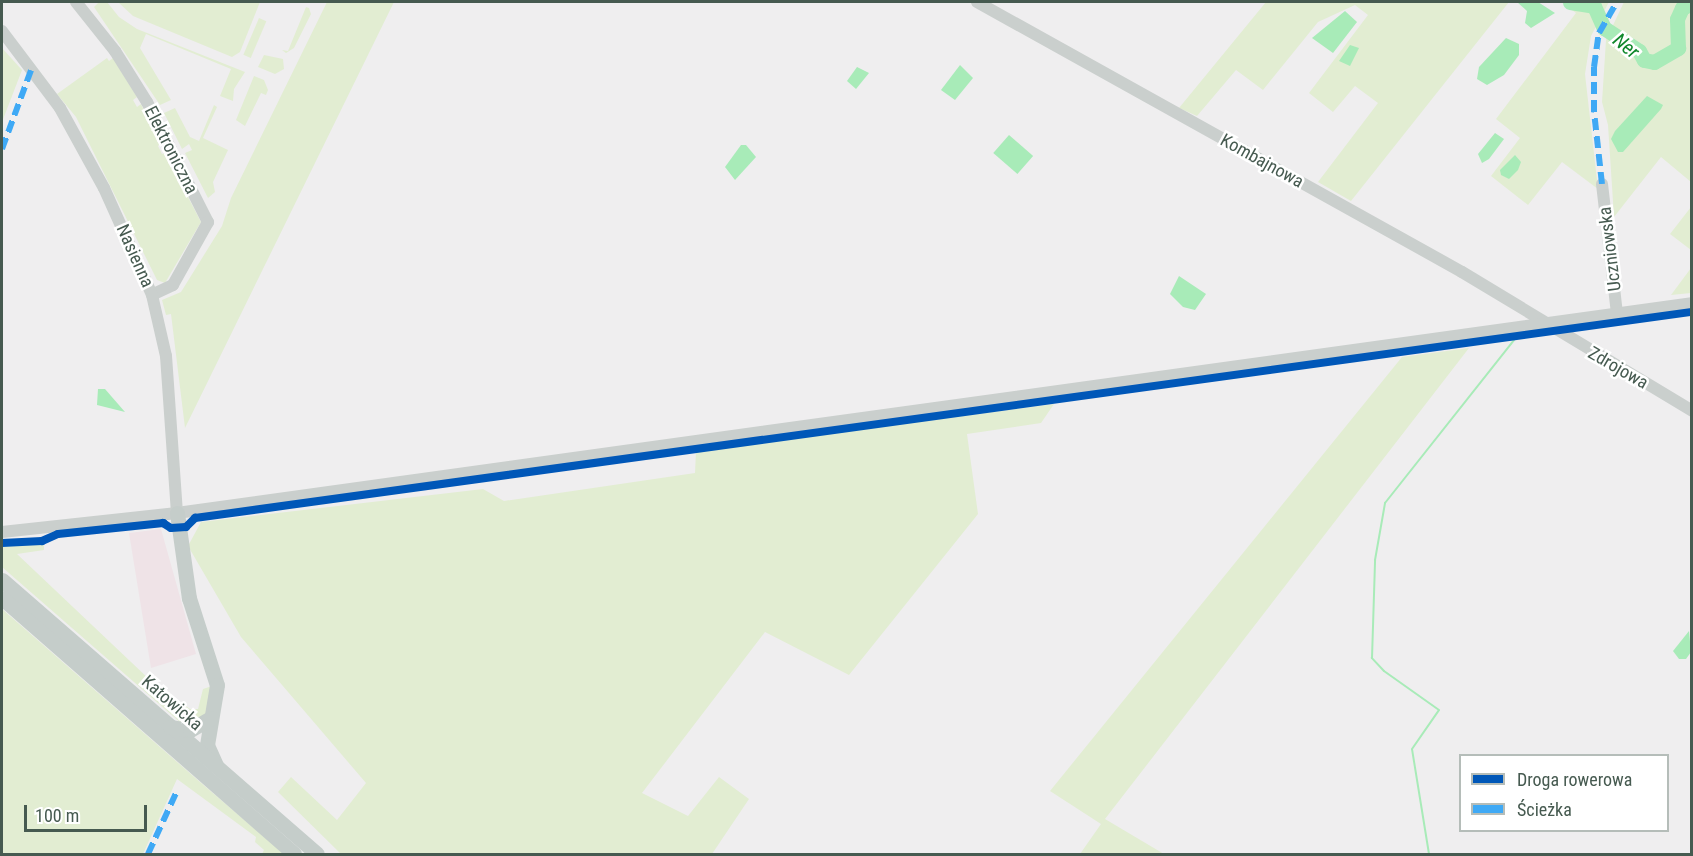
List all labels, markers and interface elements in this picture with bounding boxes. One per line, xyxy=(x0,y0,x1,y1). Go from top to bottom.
water label: Ner xyxy=(1608,28,1644,64)
street label: Elektroniczna xyxy=(140,102,202,198)
street label: Kombajnowa xyxy=(1217,129,1307,193)
street label: Uczniowska xyxy=(1594,206,1626,292)
street label: Nasienna xyxy=(112,221,158,291)
street label: Zdrojowa xyxy=(1584,342,1652,394)
street label: Katowicka xyxy=(137,671,207,735)
legend xyxy=(1459,754,1669,832)
text: Droga rowerowa xyxy=(1517,769,1632,790)
scale bar xyxy=(27,793,150,831)
text: Ścieżka xyxy=(1517,799,1572,820)
text: 100 m xyxy=(35,805,79,826)

